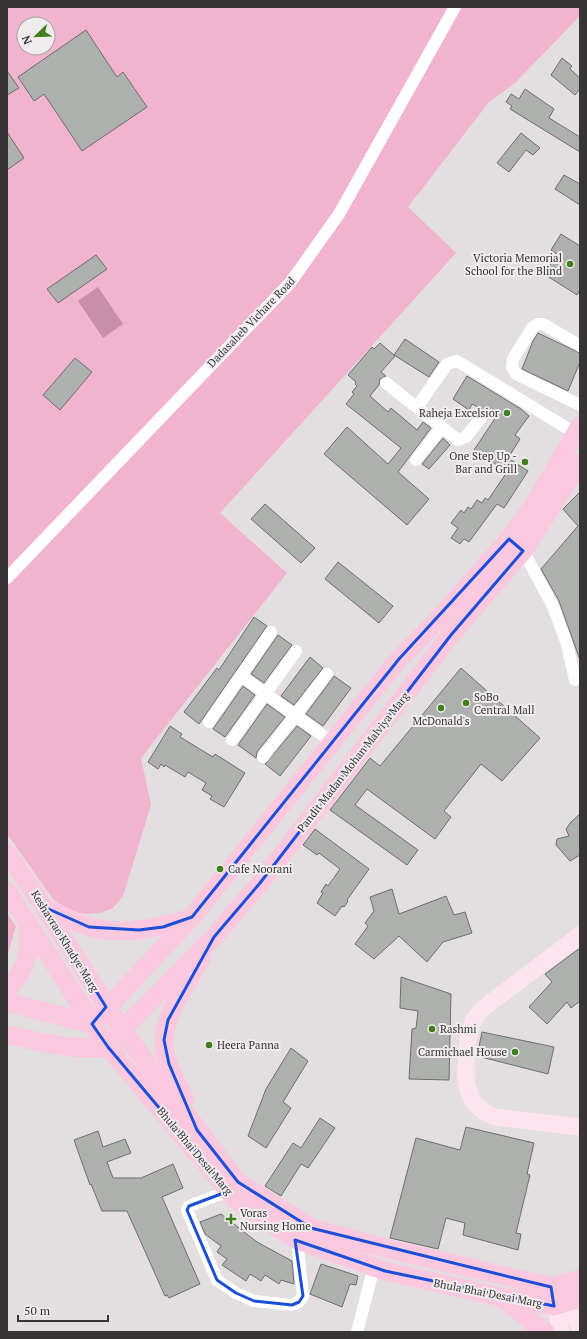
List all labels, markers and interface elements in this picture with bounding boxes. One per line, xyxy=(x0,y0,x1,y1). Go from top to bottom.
north arrow xyxy=(16,16,56,56)
text: N xyxy=(18,33,35,46)
place label: Victoria Memorial School for the Blind xyxy=(465,251,562,278)
marker: Victoria Memorial School for the Blind xyxy=(565,259,575,269)
street label: Dadasaheb Vichare Road xyxy=(204,274,298,370)
place label: Raheja Excelsior xyxy=(419,406,500,420)
marker: Raheja Excelsior xyxy=(502,408,512,418)
place label: One Step Up - Bar and Grill xyxy=(449,449,517,476)
marker: One Step Up - Bar and Grill xyxy=(520,457,530,467)
street label: Pandit Madan Mohan Malviya Marg xyxy=(294,689,412,835)
place label: SoBo Central Mall xyxy=(474,690,534,717)
marker: SoBo Central Mall xyxy=(461,698,471,708)
marker: McDonald's xyxy=(436,703,446,713)
place label: McDonald's xyxy=(413,714,470,728)
place label: Cafe Noorani xyxy=(228,862,292,876)
marker: Cafe Noorani xyxy=(215,864,225,874)
street label: Keshavrao Khadye Marg xyxy=(28,888,102,994)
place label: Rashmi xyxy=(440,1022,477,1036)
marker: Rashmi xyxy=(427,1024,437,1034)
place label: Heera Panna xyxy=(217,1038,280,1052)
marker: Heera Panna xyxy=(204,1040,214,1050)
place label: Carmichael House xyxy=(418,1045,507,1059)
marker: Carmichael House xyxy=(510,1047,520,1057)
street label: Bhula Bhai Desai Marg xyxy=(154,1104,236,1198)
place label: Voras Nursing Home xyxy=(240,1206,311,1233)
marker: Voras Nursing Home xyxy=(225,1213,237,1225)
street label: Bhula Bhai Desai Marg xyxy=(432,1276,544,1310)
scale bar xyxy=(18,1297,108,1323)
text: 50 m xyxy=(24,1303,51,1318)

